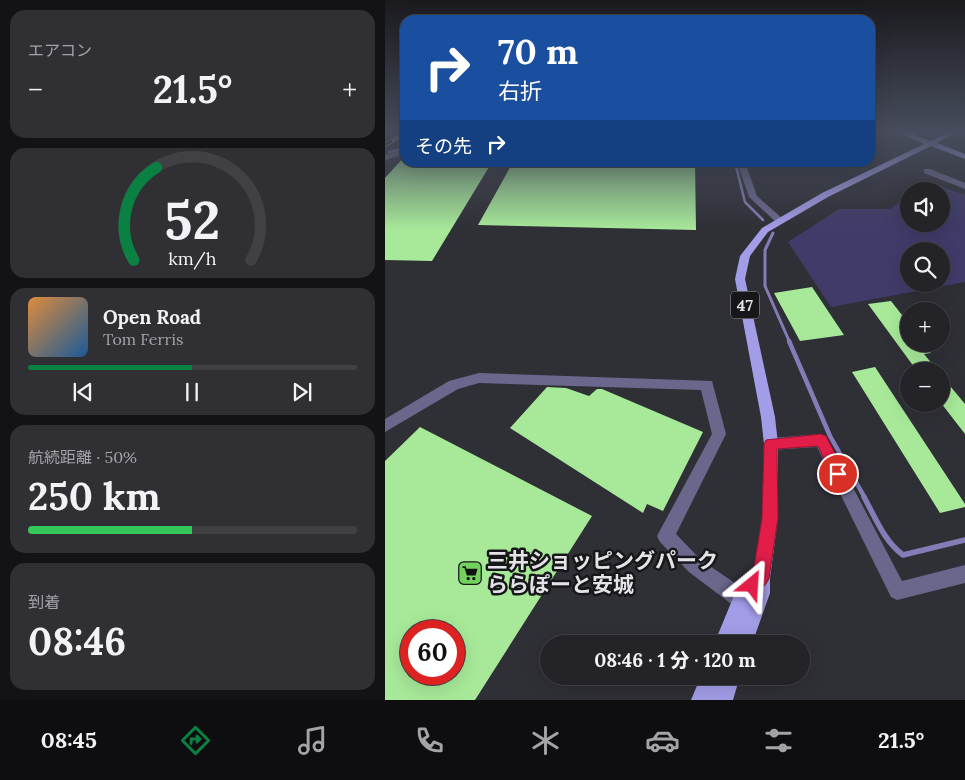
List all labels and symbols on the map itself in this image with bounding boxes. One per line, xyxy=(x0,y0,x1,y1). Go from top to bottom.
road number: 47 xyxy=(731,292,759,318)
pin xyxy=(817,453,859,495)
place label: 三井ショッピングパーク ららぽーと安城 xyxy=(487,547,718,598)
position arrow xyxy=(725,558,777,610)
supermarket icon: 三井ショッピングパーク ららぽーと安城 xyxy=(457,560,483,586)
speed limit sign: 60 xyxy=(400,620,465,685)

